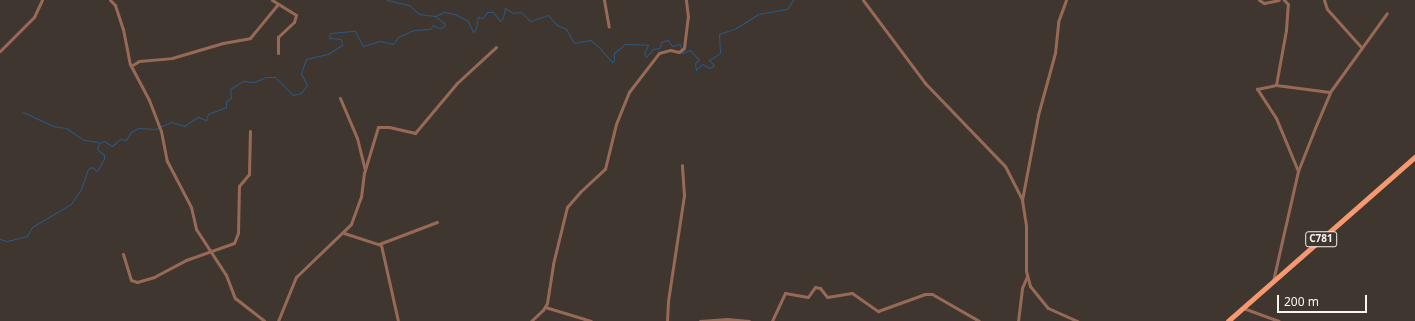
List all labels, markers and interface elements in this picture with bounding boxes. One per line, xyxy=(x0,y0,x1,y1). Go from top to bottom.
road number: C781 xyxy=(1305,231,1337,247)
scale bar xyxy=(1279,287,1369,313)
text: 200 m xyxy=(1284,293,1319,310)

